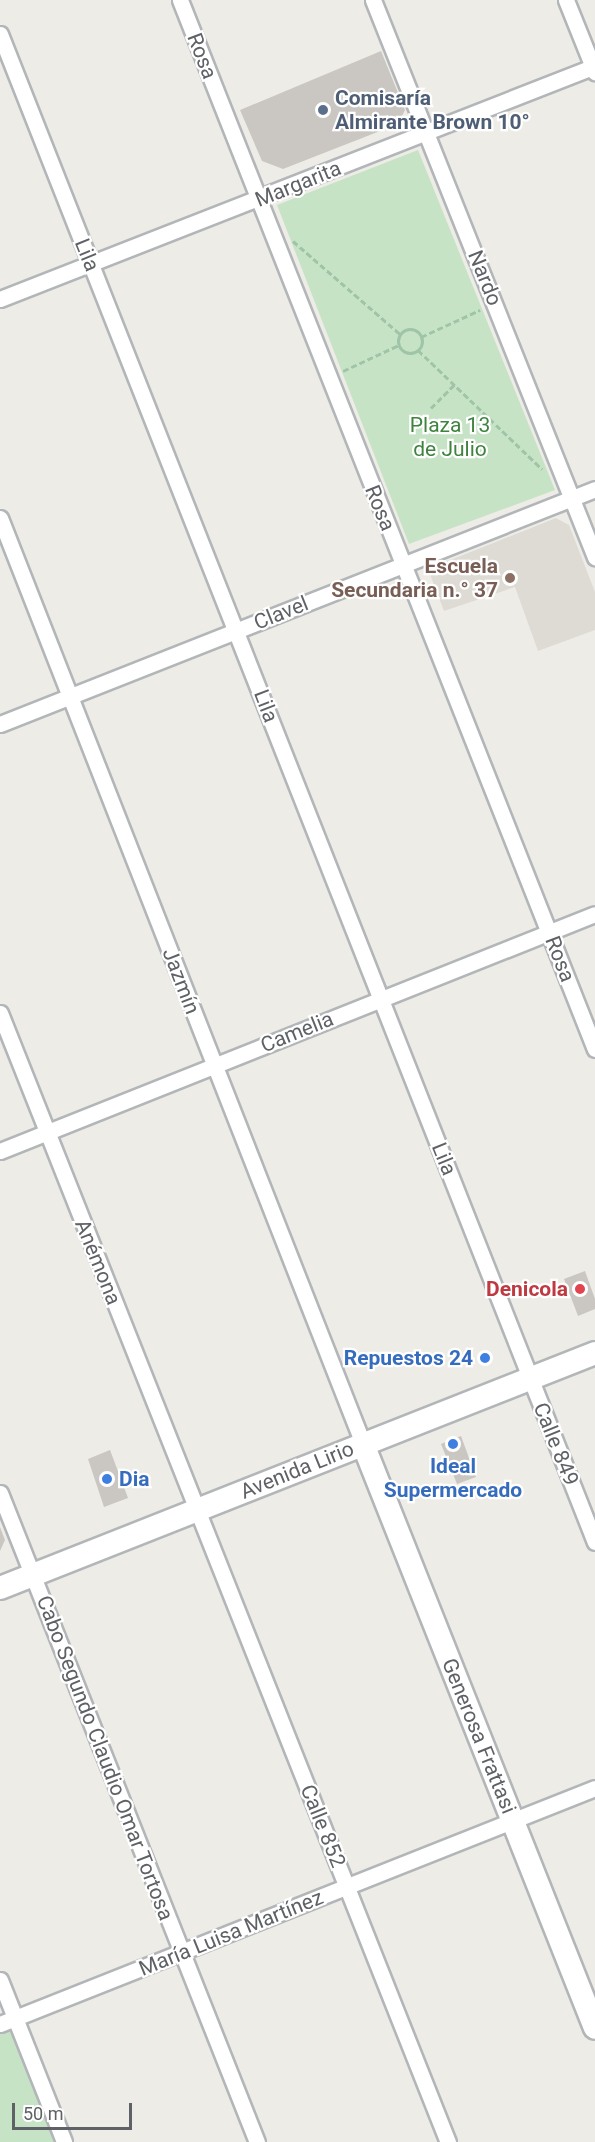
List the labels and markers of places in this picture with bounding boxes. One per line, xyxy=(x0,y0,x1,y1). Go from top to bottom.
place label: Comisaría Almirante Brown 10° xyxy=(335,85,530,135)
marker: Comisaría Almirante Brown 10° xyxy=(316,103,330,117)
place label: Escuela Secundaria n.° 37 xyxy=(331,553,498,603)
marker: Escuela Secundaria n.° 37 xyxy=(503,571,517,585)
place label: Denicola xyxy=(486,1276,568,1302)
marker: Denicola xyxy=(573,1282,587,1296)
place label: Repuestos 24 xyxy=(344,1345,473,1371)
marker: Repuestos 24 xyxy=(478,1351,492,1365)
marker: Ideal Supermercado xyxy=(446,1437,460,1451)
place label: Ideal Supermercado xyxy=(384,1453,522,1503)
place label: Dia xyxy=(119,1466,149,1492)
marker: Dia xyxy=(100,1472,114,1486)

